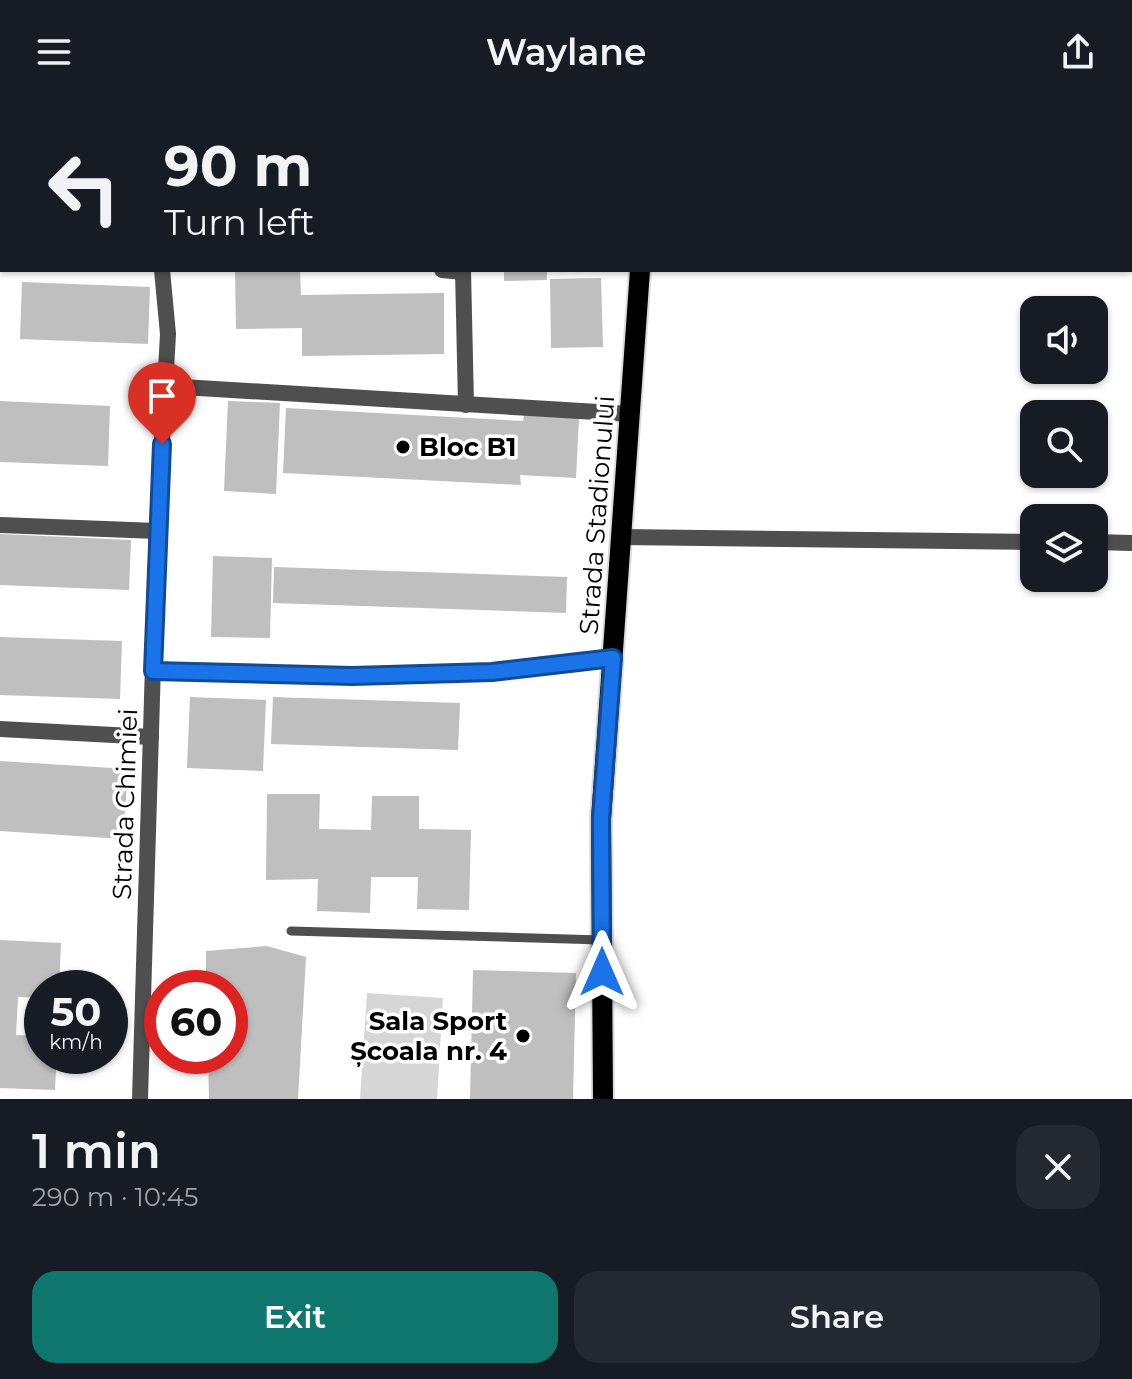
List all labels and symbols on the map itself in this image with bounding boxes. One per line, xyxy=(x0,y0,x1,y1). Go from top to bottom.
pin xyxy=(128,362,196,444)
street label: Strada Stadionului xyxy=(573,394,621,636)
place label: Bloc B1 xyxy=(419,431,517,463)
marker: Bloc B1 xyxy=(394,438,412,456)
street label: Strada Chimiei xyxy=(106,708,144,900)
position arrow xyxy=(560,930,644,1014)
speed limit sign: 60 xyxy=(144,970,248,1074)
place label: Sala Sport Școala nr. 4 xyxy=(350,1005,507,1067)
marker: Sala Sport Școala nr. 4 xyxy=(514,1027,532,1045)

